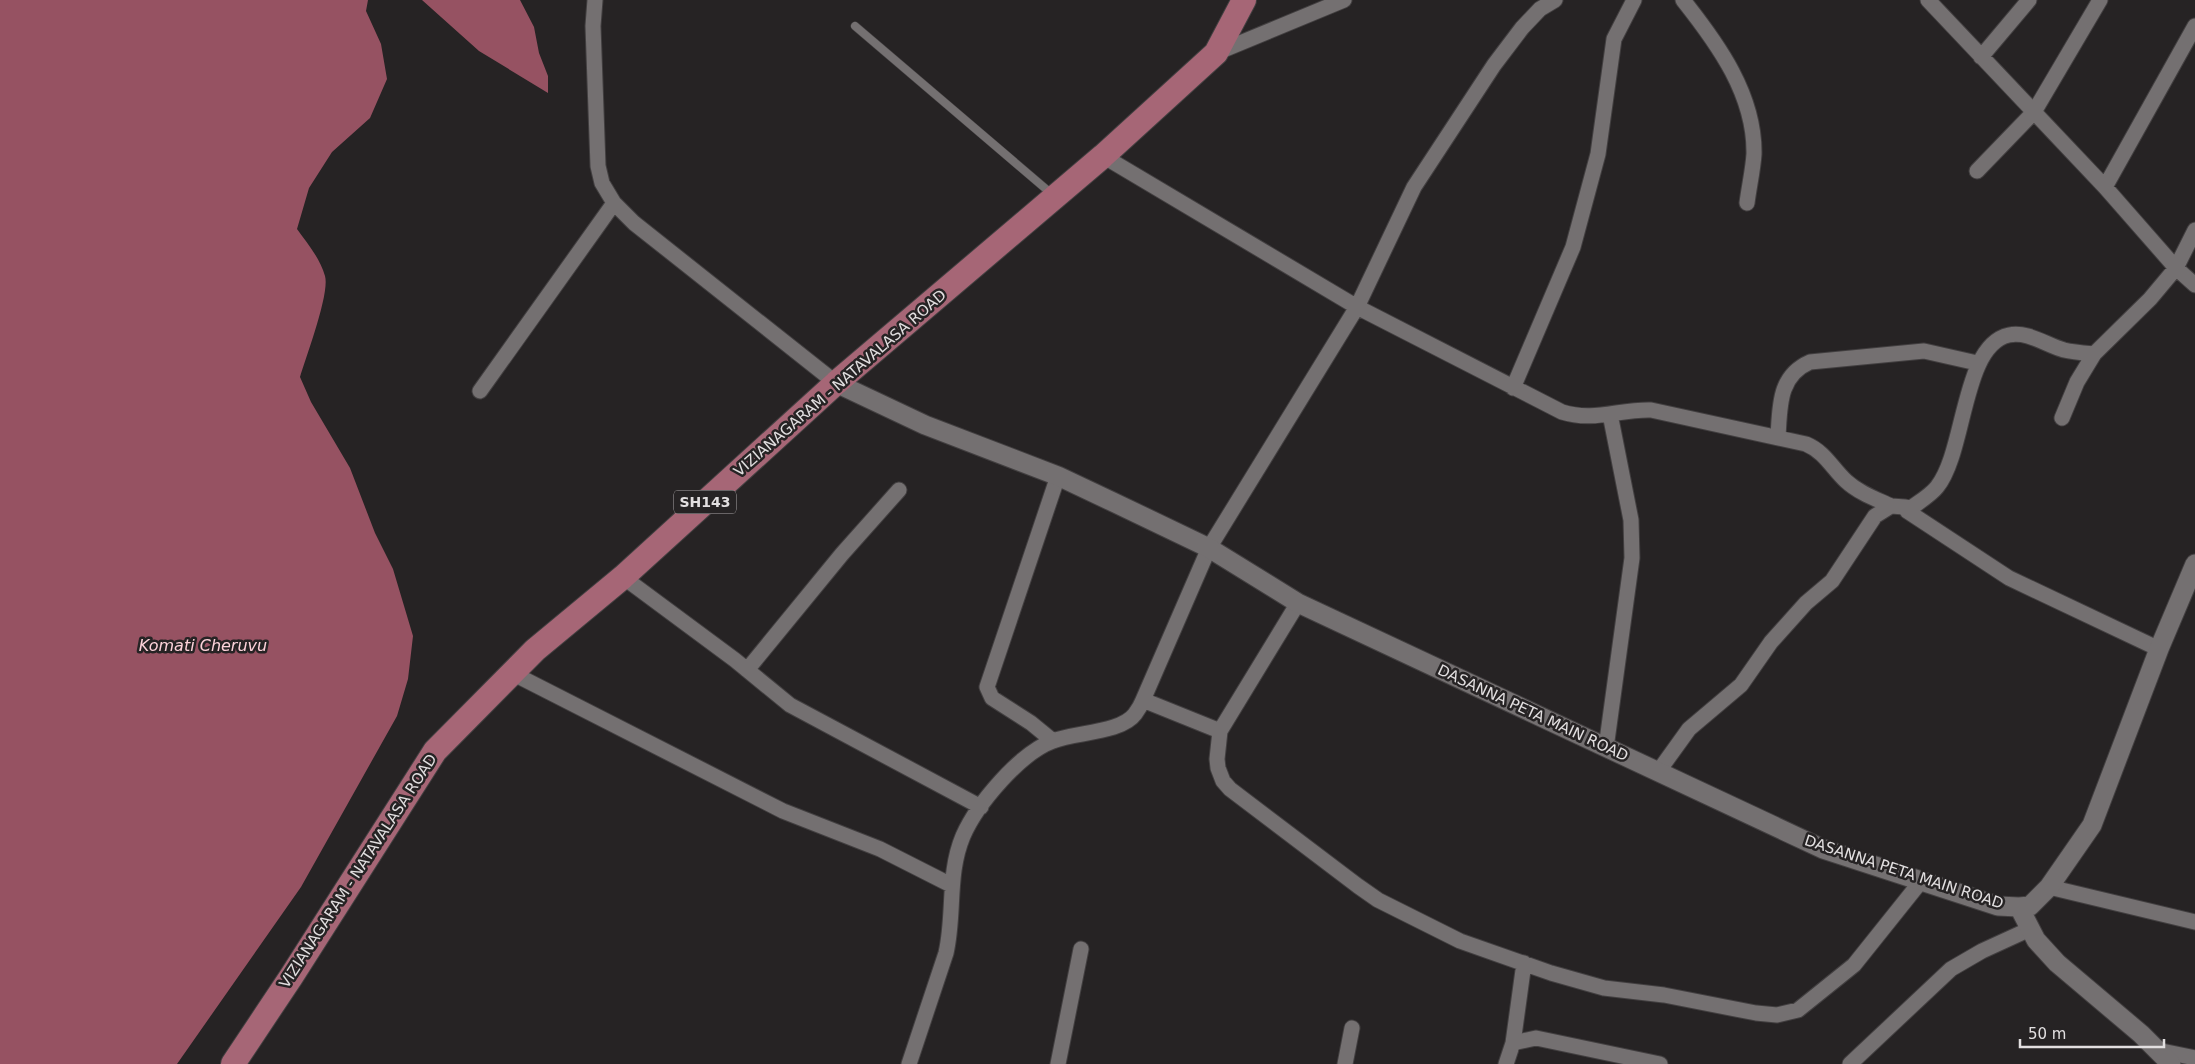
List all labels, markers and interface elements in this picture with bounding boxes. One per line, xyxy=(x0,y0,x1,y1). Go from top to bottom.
street label: VIZIANAGARAM - NATAVALASA ROAD xyxy=(730,286,950,480)
road number: SH143 xyxy=(674,491,736,514)
water label: Komati Cheruvu xyxy=(139,636,267,655)
street label: DASANNA PETA MAIN ROAD xyxy=(1435,661,1631,765)
street label: VIZIANAGARAM - NATAVALASA ROAD xyxy=(275,751,441,991)
street label: DASANNA PETA MAIN ROAD xyxy=(1802,831,2006,913)
scale bar xyxy=(2020,1016,2164,1048)
text: 50 m xyxy=(2028,1025,2066,1043)

